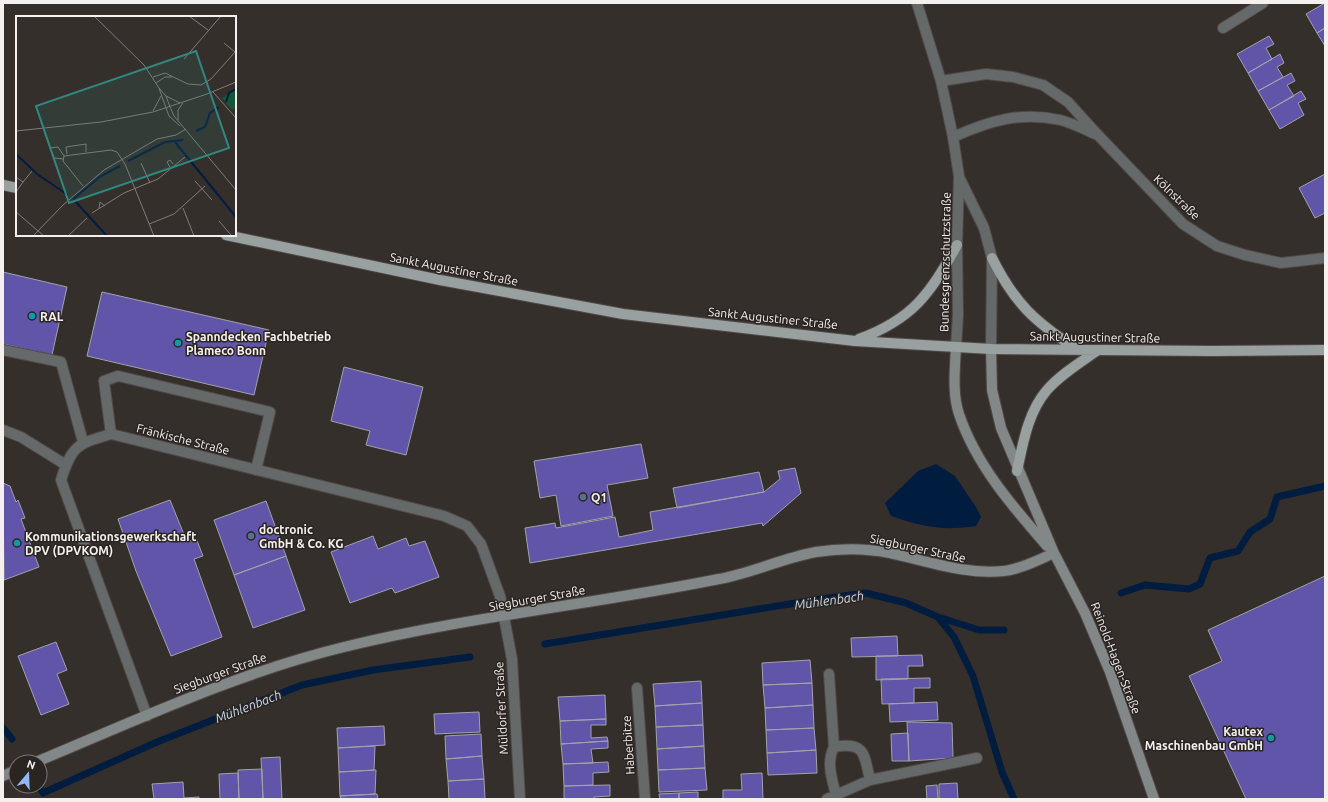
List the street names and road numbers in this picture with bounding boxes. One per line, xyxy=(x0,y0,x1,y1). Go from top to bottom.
street label: Kölnstraße xyxy=(1151,172,1203,222)
street label: Bundesgrenzschutzstraße xyxy=(937,192,953,332)
street label: Sankt Augustiner Straße xyxy=(389,250,519,288)
street label: Sankt Augustiner Straße xyxy=(707,305,839,331)
street label: Sankt Augustiner Straße xyxy=(1030,329,1160,345)
street label: Fränkische Straße xyxy=(135,421,231,457)
street label: Siegburger Straße xyxy=(869,532,967,564)
street label: Siegburger Straße xyxy=(488,583,586,613)
street label: Reinold-Hagen-Straße xyxy=(1089,600,1143,716)
street label: Siegburger Straße xyxy=(172,650,268,696)
street label: Müldorfer Straße xyxy=(492,661,510,755)
street label: Haberbitze xyxy=(619,715,637,775)

